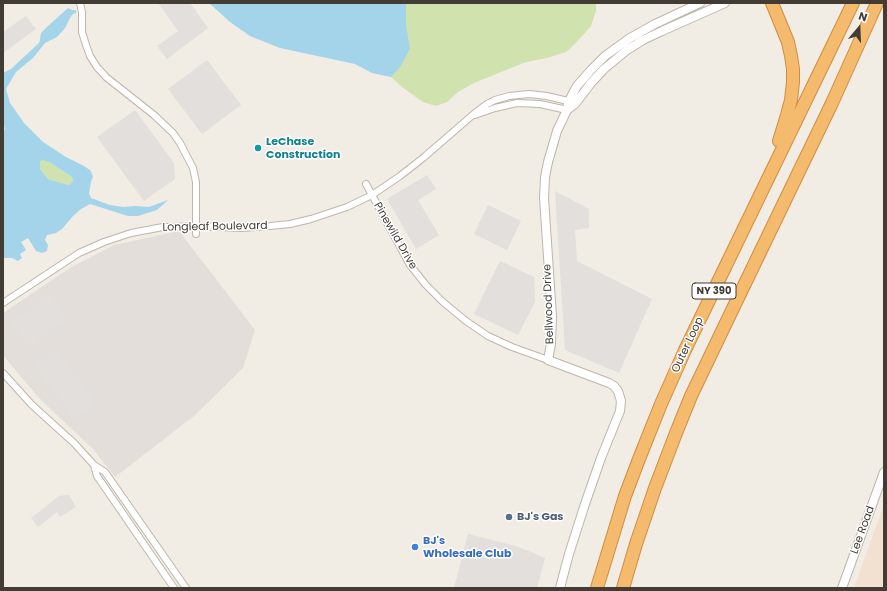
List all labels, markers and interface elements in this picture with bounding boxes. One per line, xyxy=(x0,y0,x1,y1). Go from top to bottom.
north arrow xyxy=(839,8,879,48)
text: N xyxy=(856,8,869,26)
place label: LeChase Construction xyxy=(266,135,340,161)
marker: LeChase Construction xyxy=(253,143,263,153)
street label: Pinewild Drive xyxy=(370,200,420,272)
street label: Longleaf Boulevard xyxy=(162,219,268,235)
street label: Bellwood Drive xyxy=(541,264,557,344)
road number: NY 390 xyxy=(692,283,736,299)
street label: Outer Loop xyxy=(669,315,707,375)
street label: Lee Road xyxy=(848,504,878,556)
place label: BJ's Gas xyxy=(517,510,563,524)
marker: BJ's Gas xyxy=(504,512,514,522)
place label: BJ's Wholesale Club xyxy=(423,534,511,560)
marker: BJ's Wholesale Club xyxy=(410,542,420,552)

